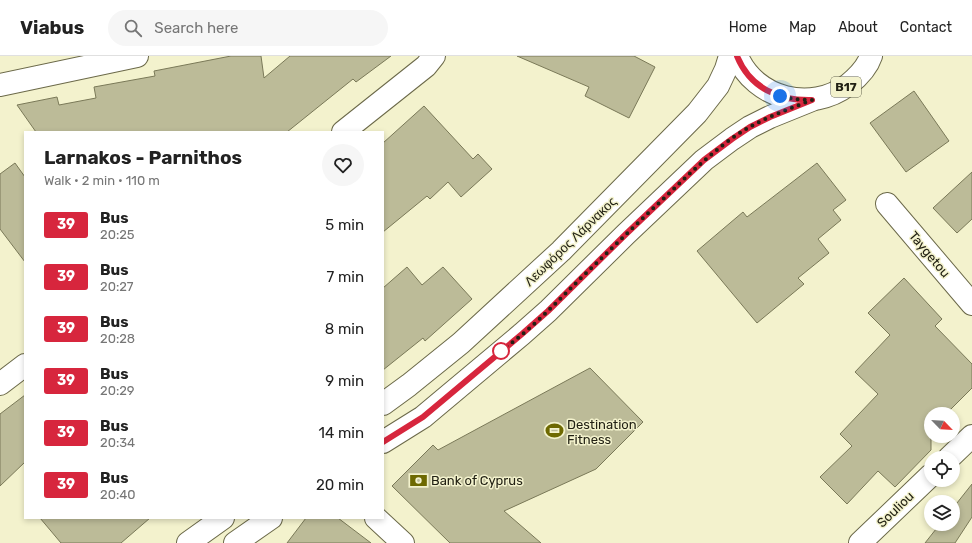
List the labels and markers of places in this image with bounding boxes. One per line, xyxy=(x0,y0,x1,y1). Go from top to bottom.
unlabelled marker xyxy=(492,342,510,360)
place label: Destination Fitness xyxy=(567,417,637,447)
sports icon: Destination Fitness xyxy=(544,421,564,441)
bank icon: Bank of Cyprus xyxy=(408,470,428,490)
place label: Bank of Cyprus xyxy=(431,473,523,488)

